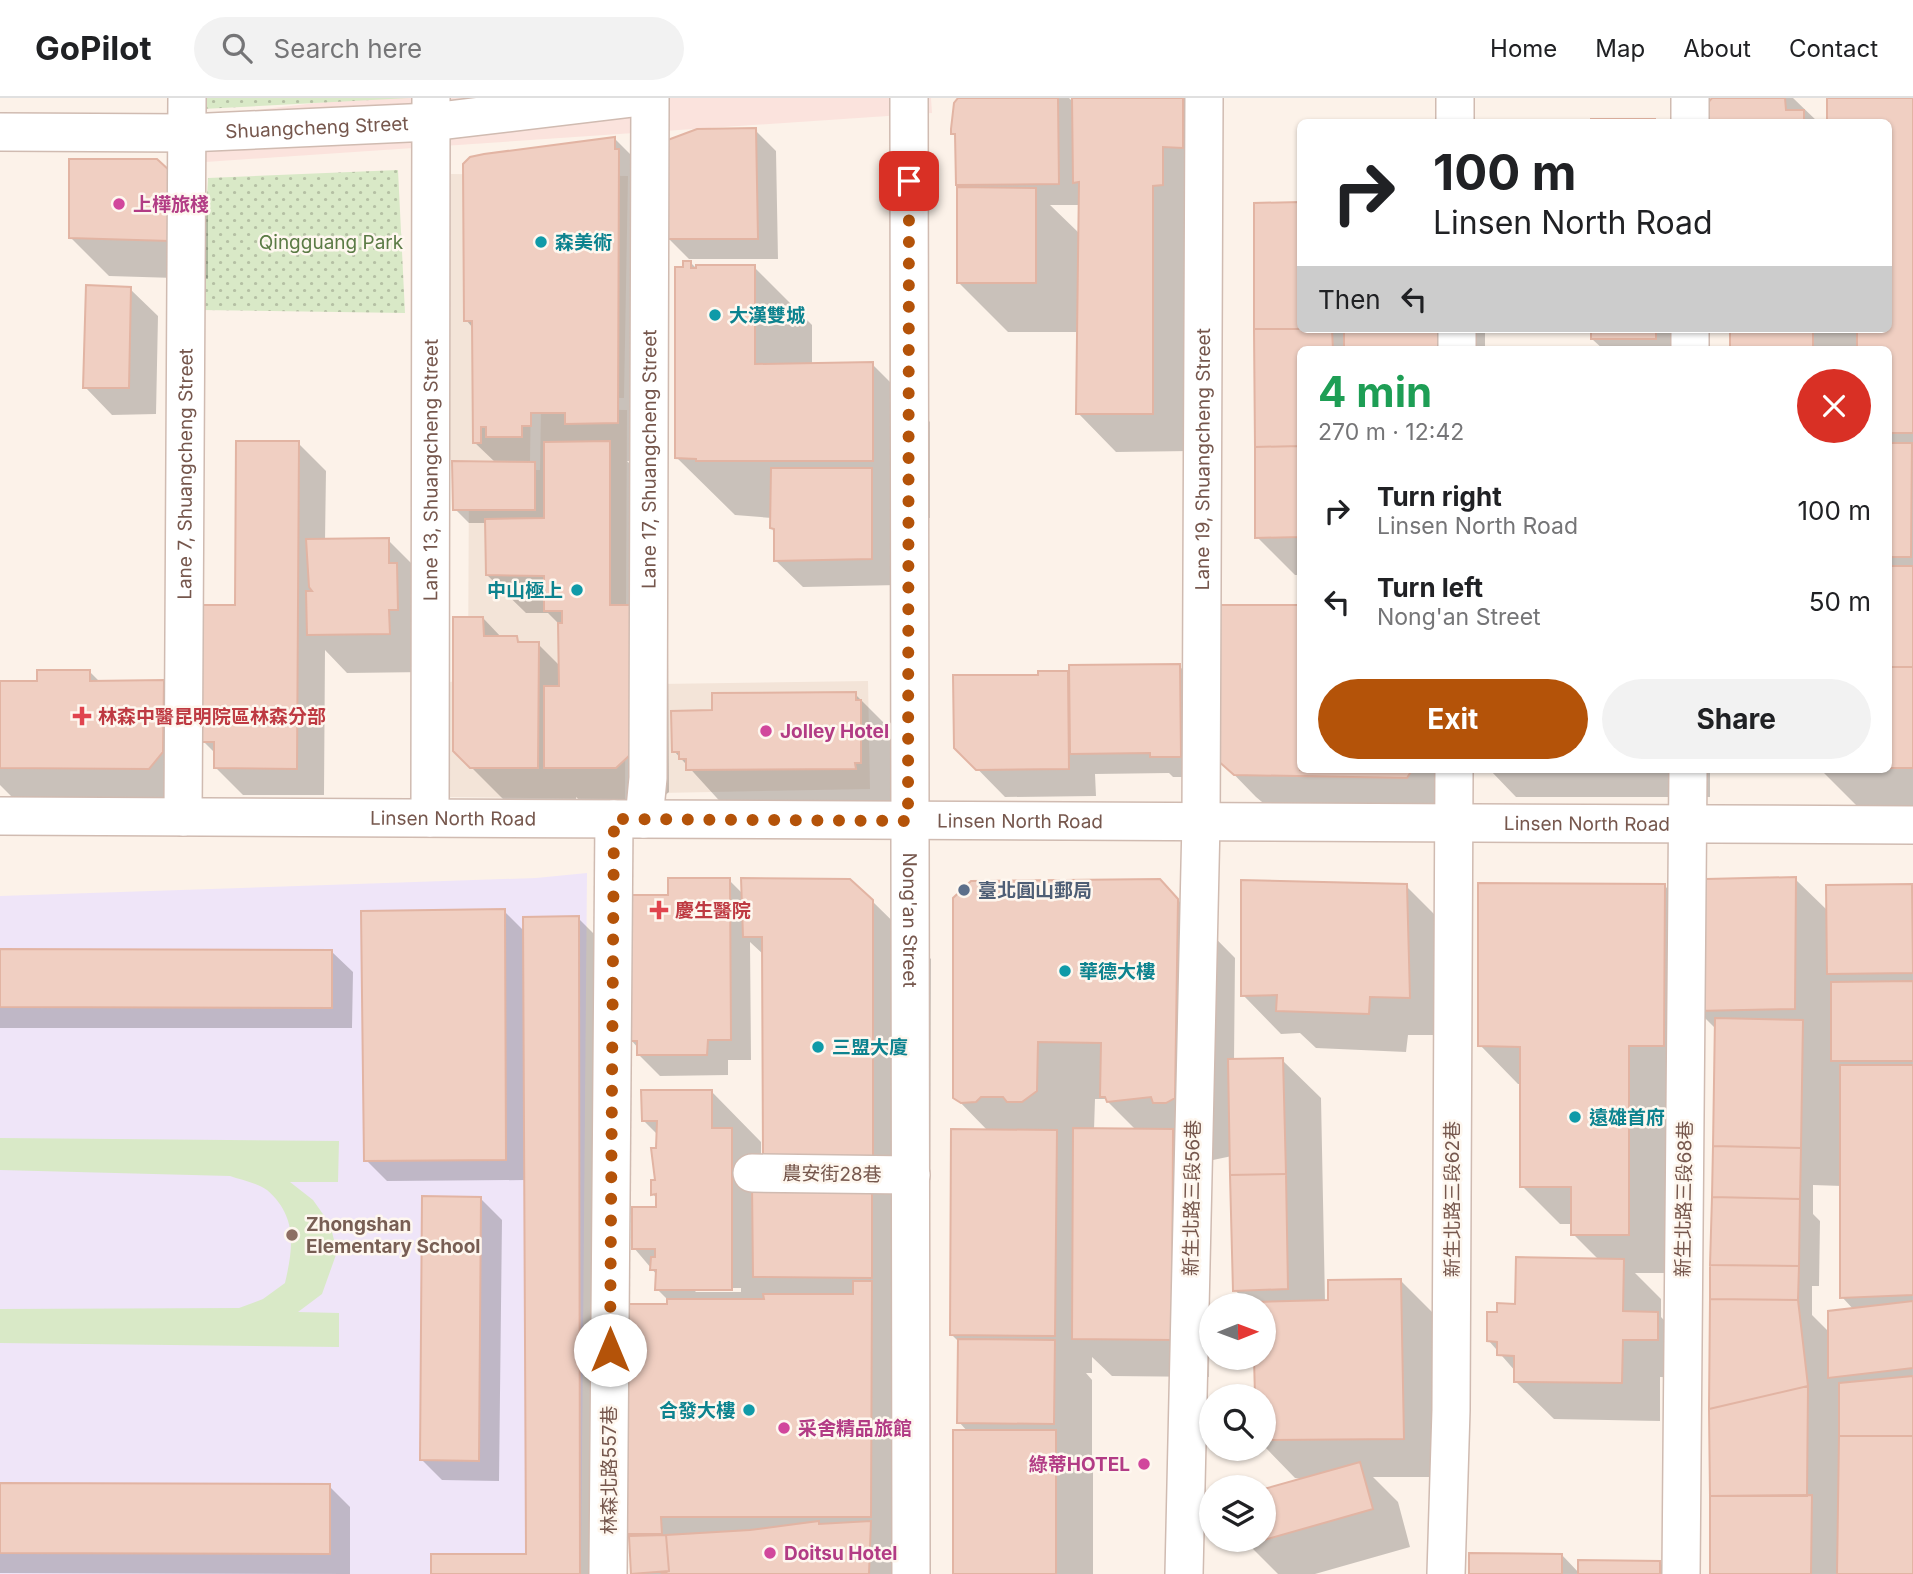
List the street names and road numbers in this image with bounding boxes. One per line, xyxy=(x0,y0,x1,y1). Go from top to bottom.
street label: Shuangcheng Street xyxy=(225,112,409,143)
street label: Lane 19, Shuangcheng Street xyxy=(1190,328,1215,590)
street label: Lane 17, Shuangcheng Street xyxy=(637,329,661,589)
street label: Lane 13, Shuangcheng Street xyxy=(419,339,442,601)
street label: Lane 7, Shuangcheng Street xyxy=(173,348,197,600)
street label: Linsen North Road xyxy=(370,806,536,830)
street label: Linsen North Road xyxy=(937,809,1103,833)
street label: Linsen North Road xyxy=(1504,812,1670,835)
street label: Nong'an Street xyxy=(899,852,922,988)
street label: 新生北路三段56巷 xyxy=(1179,1120,1205,1276)
street label: 新生北路三段62巷 xyxy=(1441,1121,1464,1277)
street label: 新生北路三段68巷 xyxy=(1671,1121,1697,1277)
street label: 農安街28巷 xyxy=(782,1162,882,1186)
street label: 林森北路557巷 xyxy=(598,1406,621,1534)

